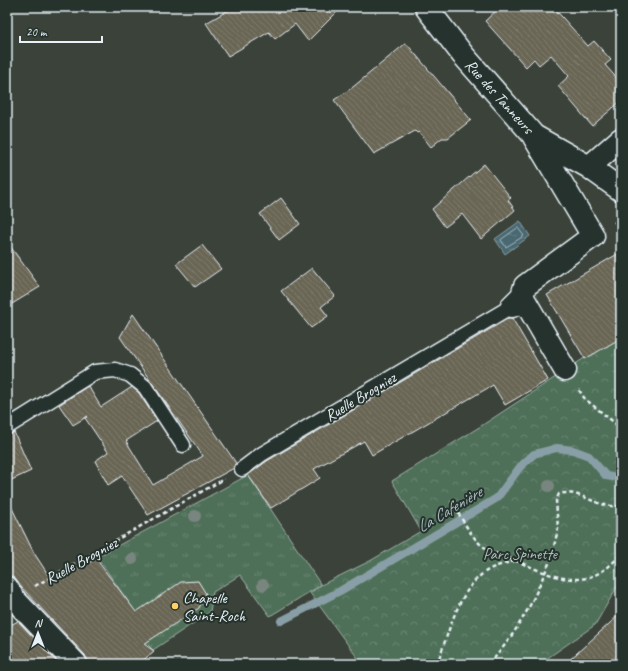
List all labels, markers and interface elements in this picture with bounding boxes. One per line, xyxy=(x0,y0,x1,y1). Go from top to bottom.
scale bar xyxy=(20,18,102,44)
text: 20 m xyxy=(26,24,48,40)
street label: Rue des Tanneurs xyxy=(461,55,539,139)
street label: Ruelle Brogniez xyxy=(321,367,401,426)
water label: La Cafenière xyxy=(413,481,488,537)
street label: Ruelle Brogniez xyxy=(42,532,122,589)
park label: Parc Spinette xyxy=(483,544,559,564)
place label: Chapelle Saint-Roch xyxy=(183,588,246,626)
marker: Chapelle Saint-Roch xyxy=(170,601,180,611)
north arrow xyxy=(18,613,58,653)
text: N xyxy=(35,616,44,630)

